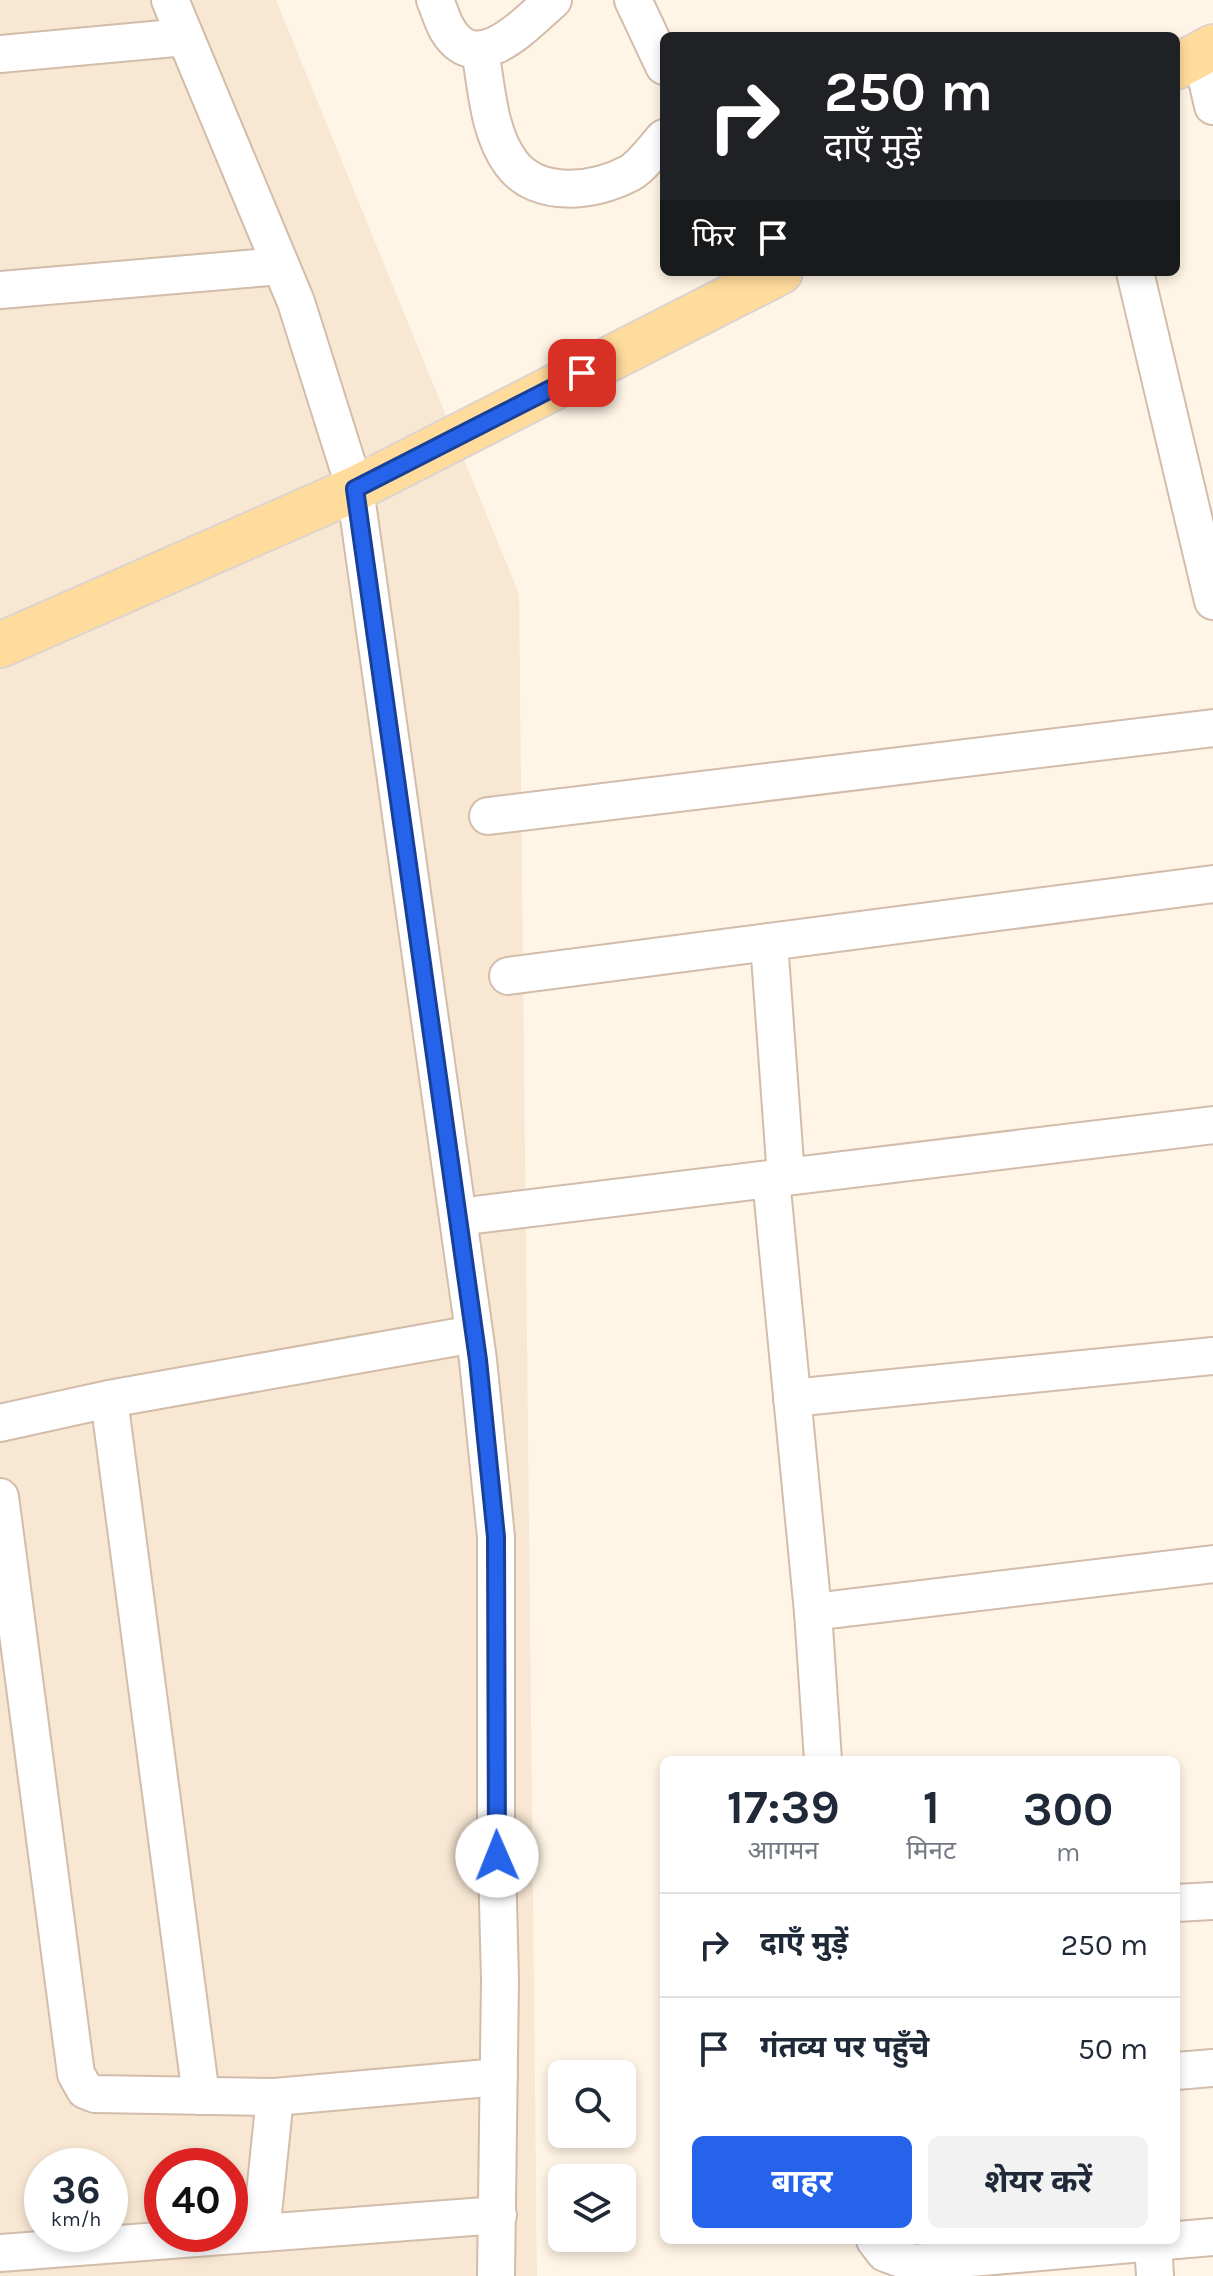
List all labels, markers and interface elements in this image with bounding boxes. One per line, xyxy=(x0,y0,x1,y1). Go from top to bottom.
text: 250 m xyxy=(824,59,993,124)
icon: right xyxy=(692,64,796,168)
text: दाएँ मुड़ें xyxy=(824,126,922,168)
icon: arrive xyxy=(751,216,795,260)
text: फिर xyxy=(692,218,735,254)
pin xyxy=(548,339,616,407)
icon: arrive xyxy=(560,351,604,395)
text: 17:39 xyxy=(727,1779,840,1835)
text: 1 xyxy=(923,1779,940,1835)
text: 300 xyxy=(1023,1781,1113,1837)
position arrow xyxy=(455,1814,539,1898)
text: आगमन xyxy=(748,1835,819,1866)
text: मिनट xyxy=(906,1835,956,1866)
text: m xyxy=(1056,1837,1080,1868)
icon: right xyxy=(692,1923,736,1967)
text: दाएँ मुड़ें xyxy=(760,1925,848,1961)
text: 250 m xyxy=(1061,1927,1148,1963)
icon: arrive xyxy=(692,2027,736,2071)
text: गंतव्य पर पहुँचे xyxy=(760,2029,929,2065)
text: 50 m xyxy=(1078,2031,1148,2067)
map controls xyxy=(548,2060,636,2252)
button: search xyxy=(548,2060,636,2148)
button: बाहर xyxy=(692,2136,912,2228)
button: शेयर करें xyxy=(928,2136,1148,2228)
speed limit sign: 40 xyxy=(144,2148,248,2252)
button: layers xyxy=(548,2164,636,2252)
text: 36 xyxy=(51,2166,101,2213)
text: km/h xyxy=(51,2208,101,2231)

